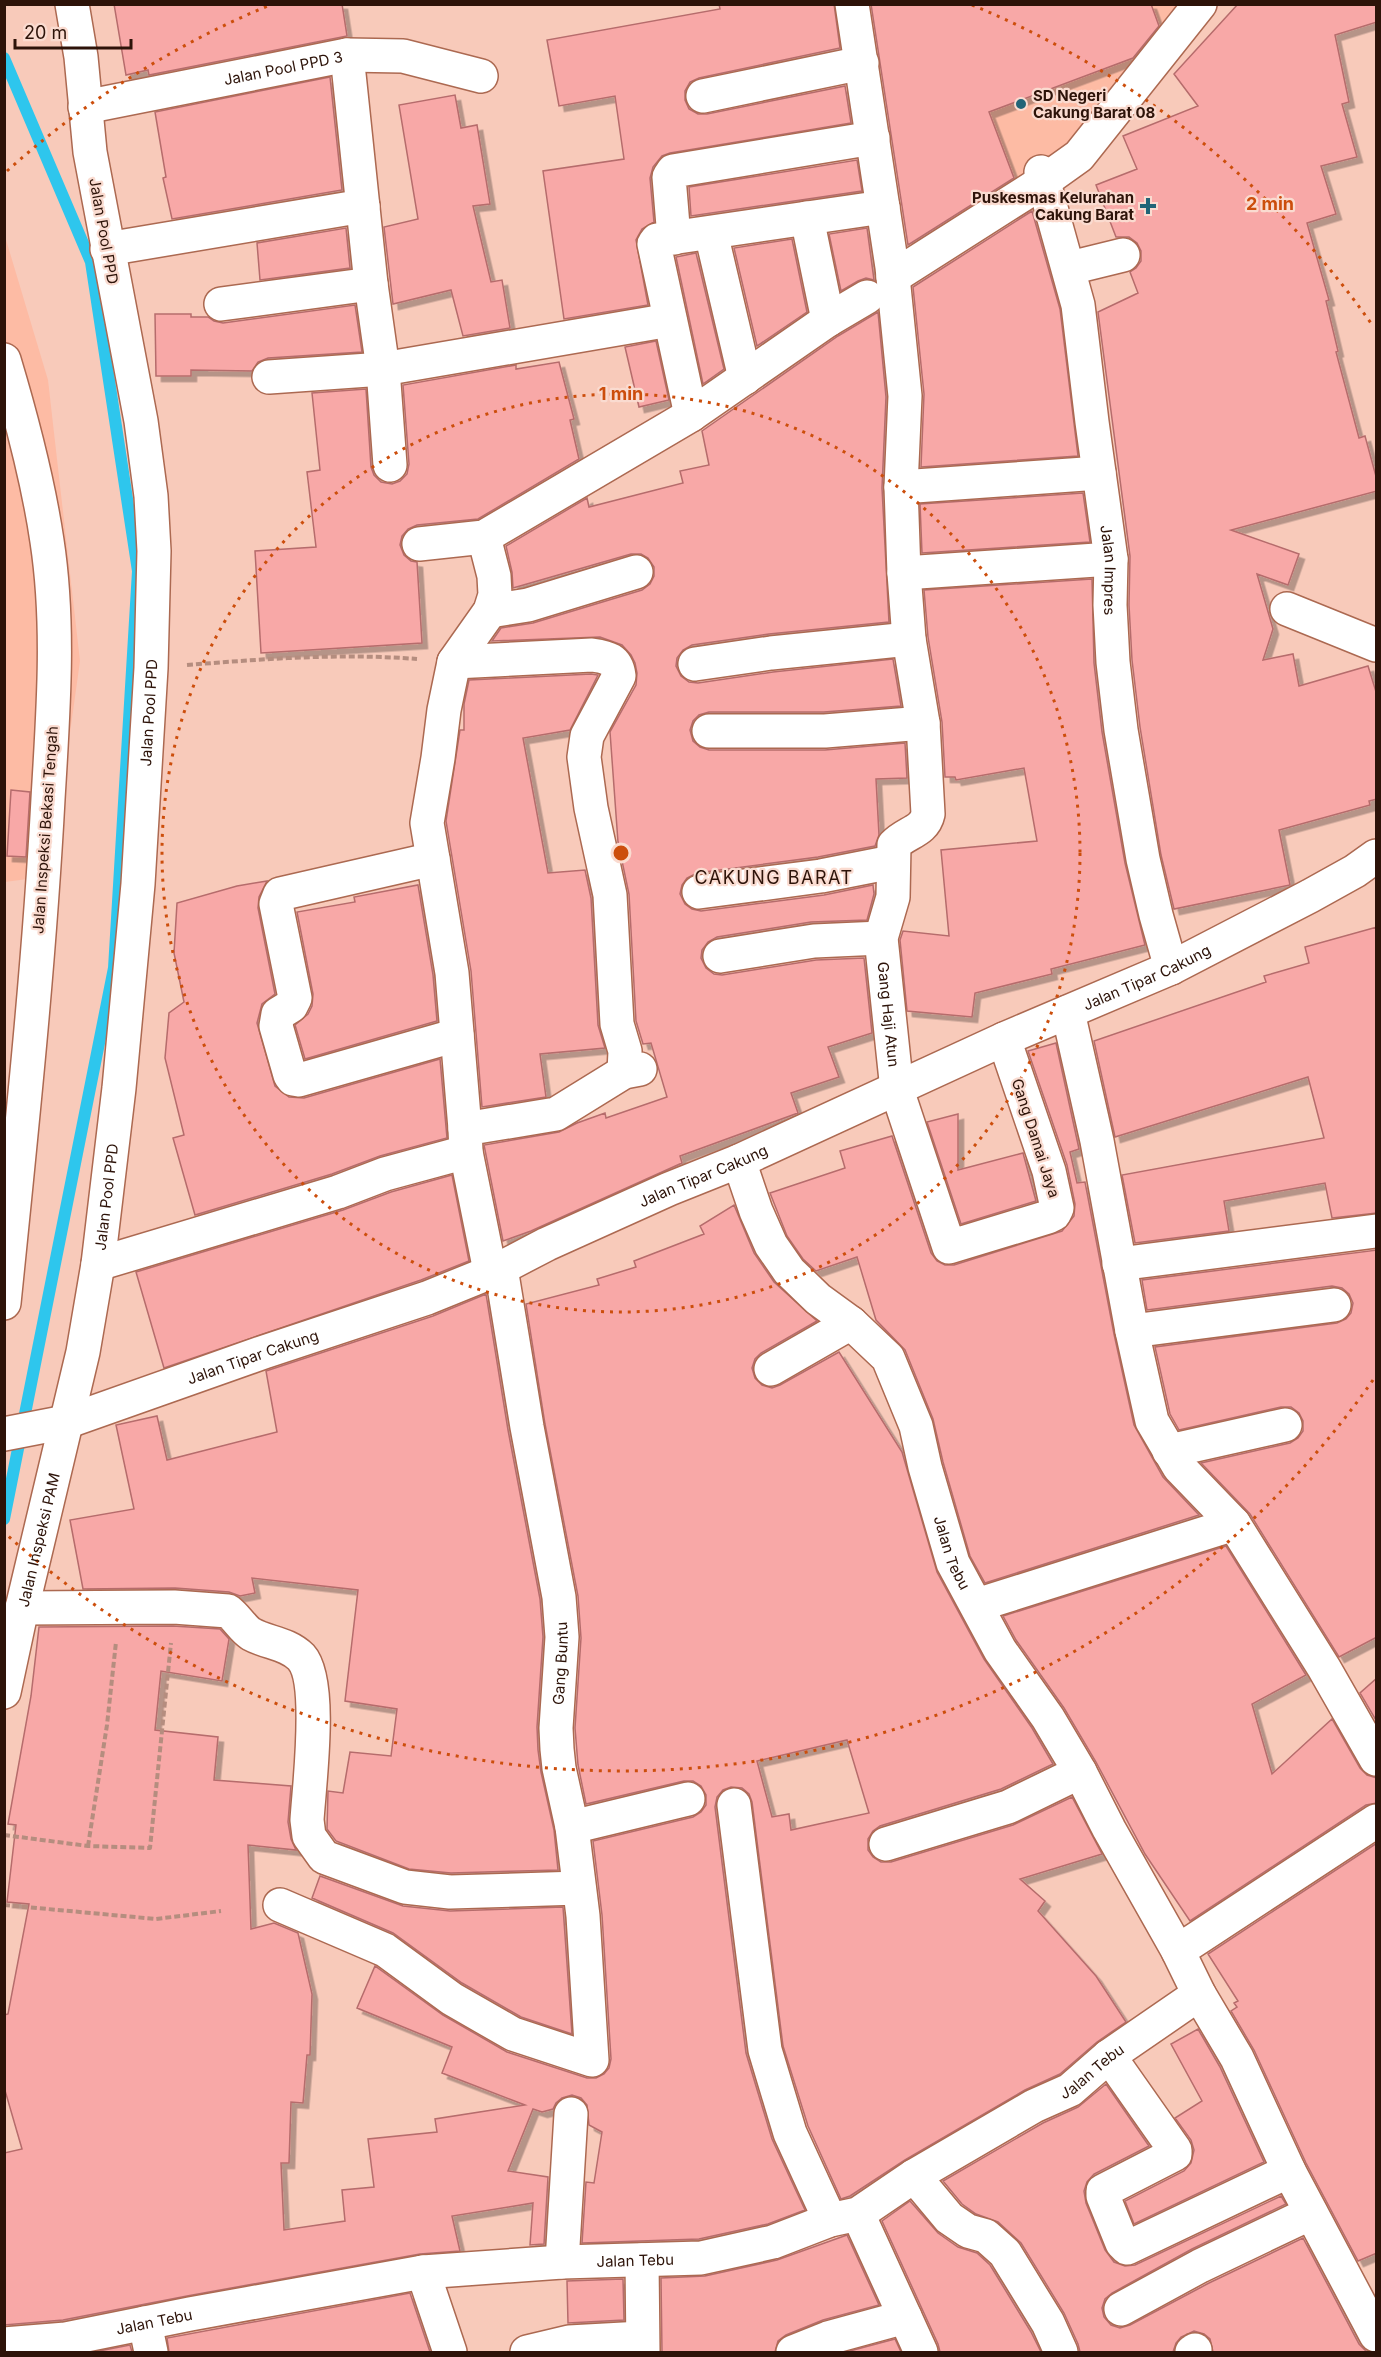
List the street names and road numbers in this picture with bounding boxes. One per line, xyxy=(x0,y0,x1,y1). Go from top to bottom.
street label: Jalan Pool PPD 3 xyxy=(222,47,344,89)
street label: Jalan Pool PPD xyxy=(85,176,123,286)
street label: Jalan Impres xyxy=(1097,524,1121,616)
street label: Jalan Pool PPD xyxy=(136,659,161,767)
street label: Jalan Inspeksi Bekasi Tengah xyxy=(28,725,62,935)
street label: Jalan Tipar Cakung xyxy=(1080,940,1213,1014)
street label: Gang Haji Atun xyxy=(874,961,904,1068)
street label: Gang Damai Jaya xyxy=(1008,1076,1064,1200)
street label: Jalan Tipar Cakung xyxy=(636,1140,770,1211)
street label: Jalan Pool PPD xyxy=(90,1142,122,1251)
street label: Jalan Tipar Cakung xyxy=(184,1325,321,1388)
street label: Jalan Inspeksi PAM xyxy=(13,1471,63,1609)
street label: Jalan Tebu xyxy=(930,1513,975,1593)
street label: Gang Buntu xyxy=(548,1621,572,1706)
street label: Jalan Tebu xyxy=(1057,2039,1127,2103)
street label: Jalan Tebu xyxy=(596,2249,674,2271)
street label: Jalan Tebu xyxy=(114,2304,194,2338)

